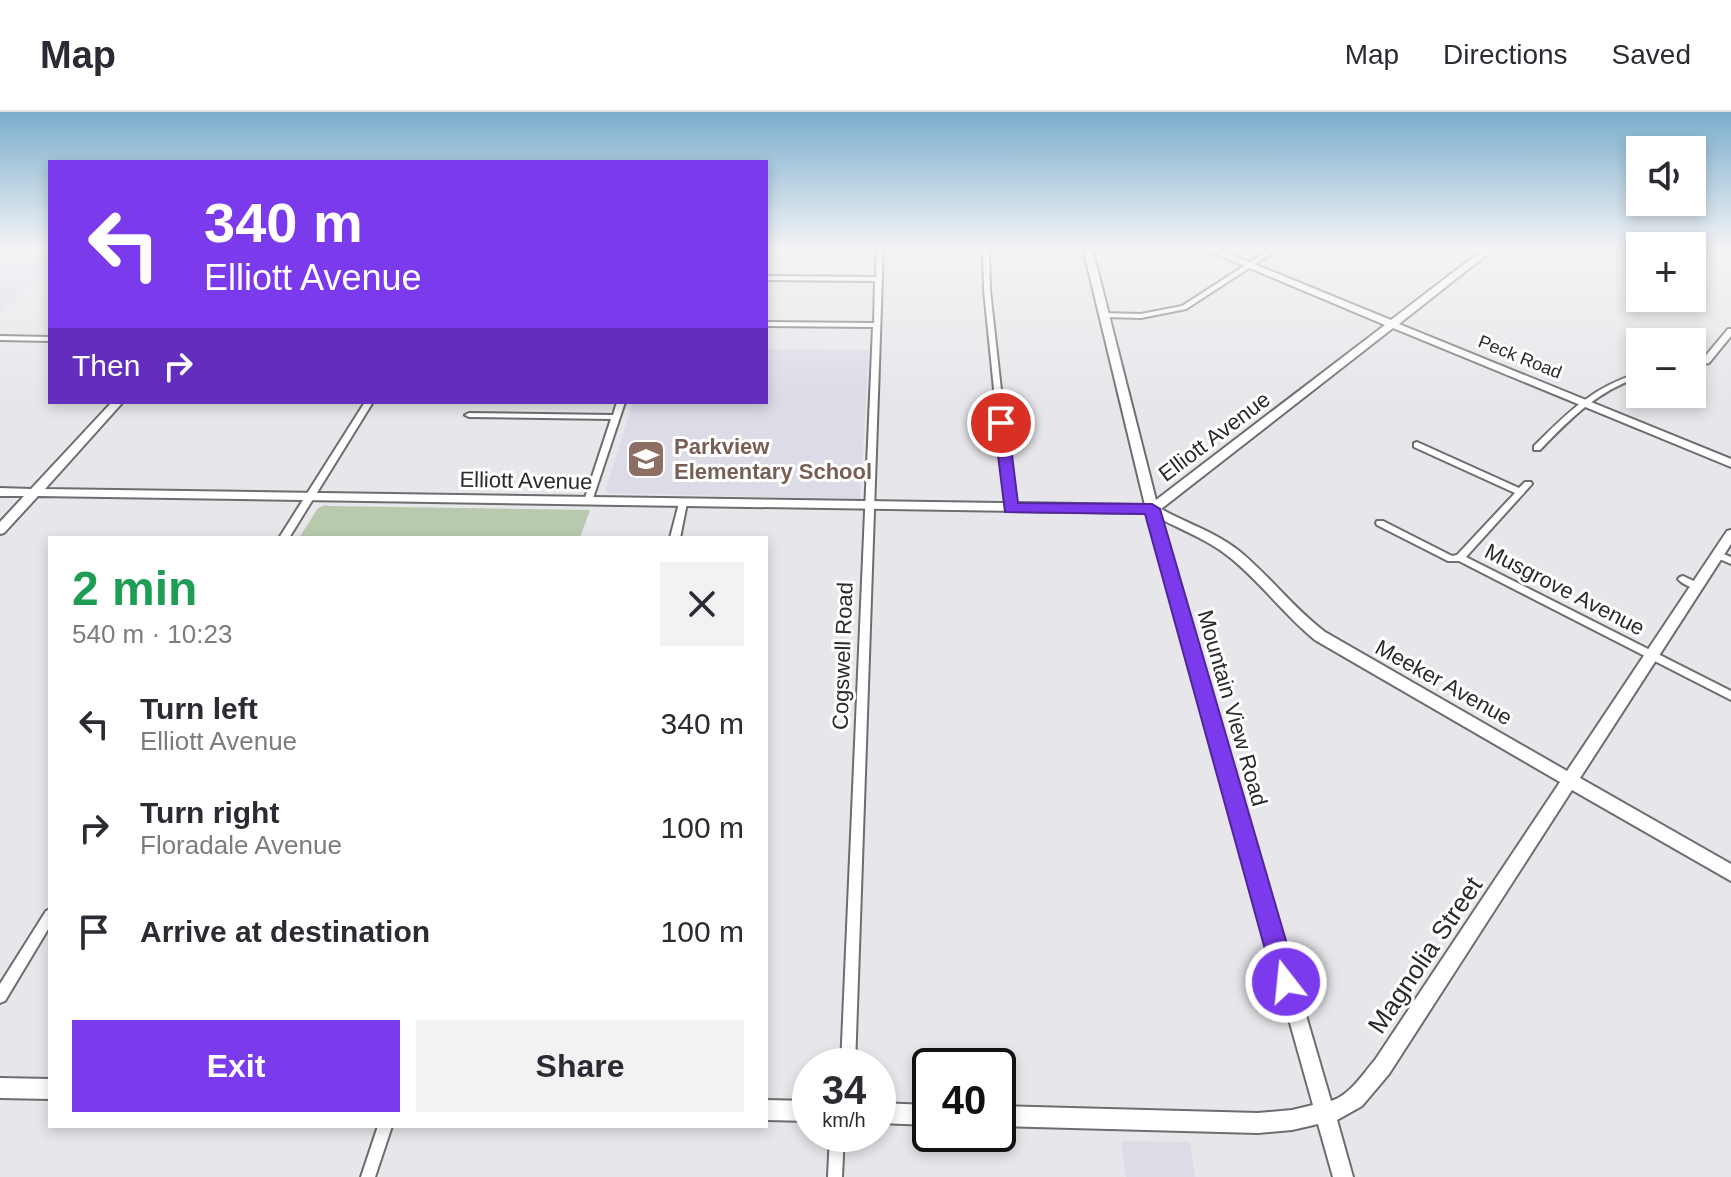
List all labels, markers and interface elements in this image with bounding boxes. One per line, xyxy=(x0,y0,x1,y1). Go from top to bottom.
text: Map xyxy=(40,34,116,76)
text: Map xyxy=(1345,39,1399,70)
text: Directions xyxy=(1443,39,1568,70)
text: Saved xyxy=(1612,39,1691,70)
map controls xyxy=(1626,136,1706,408)
button: sound xyxy=(1626,136,1706,216)
text: 340 m xyxy=(204,191,363,254)
icon: left xyxy=(72,192,176,296)
button: + xyxy=(1626,232,1706,312)
text: Elliott Avenue xyxy=(204,257,422,298)
button: − xyxy=(1626,328,1706,408)
street label: Peck Road xyxy=(1475,331,1565,383)
icon: right xyxy=(156,344,200,388)
text: Then xyxy=(72,349,140,382)
street label: Elliott Avenue xyxy=(1154,386,1275,486)
pin xyxy=(967,389,1035,457)
icon: arrive xyxy=(979,401,1023,445)
place label: Parkview Elementary School xyxy=(674,434,872,484)
school or university icon: Parkview Elementary School xyxy=(625,438,667,480)
street label: Elliott Avenue xyxy=(459,467,593,494)
street label: Musgrove Avenue xyxy=(1481,538,1649,640)
text: 2 min xyxy=(72,562,197,615)
button: close xyxy=(660,562,744,646)
street label: Cogswell Road xyxy=(827,582,858,730)
street label: Mountain View Road xyxy=(1193,607,1272,809)
text: 540 m · 10:23 xyxy=(72,619,232,649)
street label: Meeker Avenue xyxy=(1371,635,1517,730)
text: Turn left xyxy=(140,692,258,725)
icon: left xyxy=(72,702,116,746)
text: 340 m xyxy=(661,707,744,740)
text: Elliott Avenue xyxy=(140,726,297,756)
text: Turn right xyxy=(140,796,279,829)
icon: right xyxy=(72,806,116,850)
text: 100 m xyxy=(661,811,744,844)
text: Floradale Avenue xyxy=(140,830,342,860)
street label: Magnolia Street xyxy=(1362,870,1489,1039)
icon: arrive xyxy=(72,910,116,954)
text: Arrive at destination xyxy=(140,915,430,948)
text: 100 m xyxy=(661,915,744,948)
position arrow xyxy=(1244,940,1328,1024)
button: Exit xyxy=(72,1020,400,1112)
button: Share xyxy=(416,1020,744,1112)
speed limit sign: 40 xyxy=(912,1048,1016,1152)
text: 34 xyxy=(822,1068,866,1112)
text: km/h xyxy=(822,1109,866,1131)

